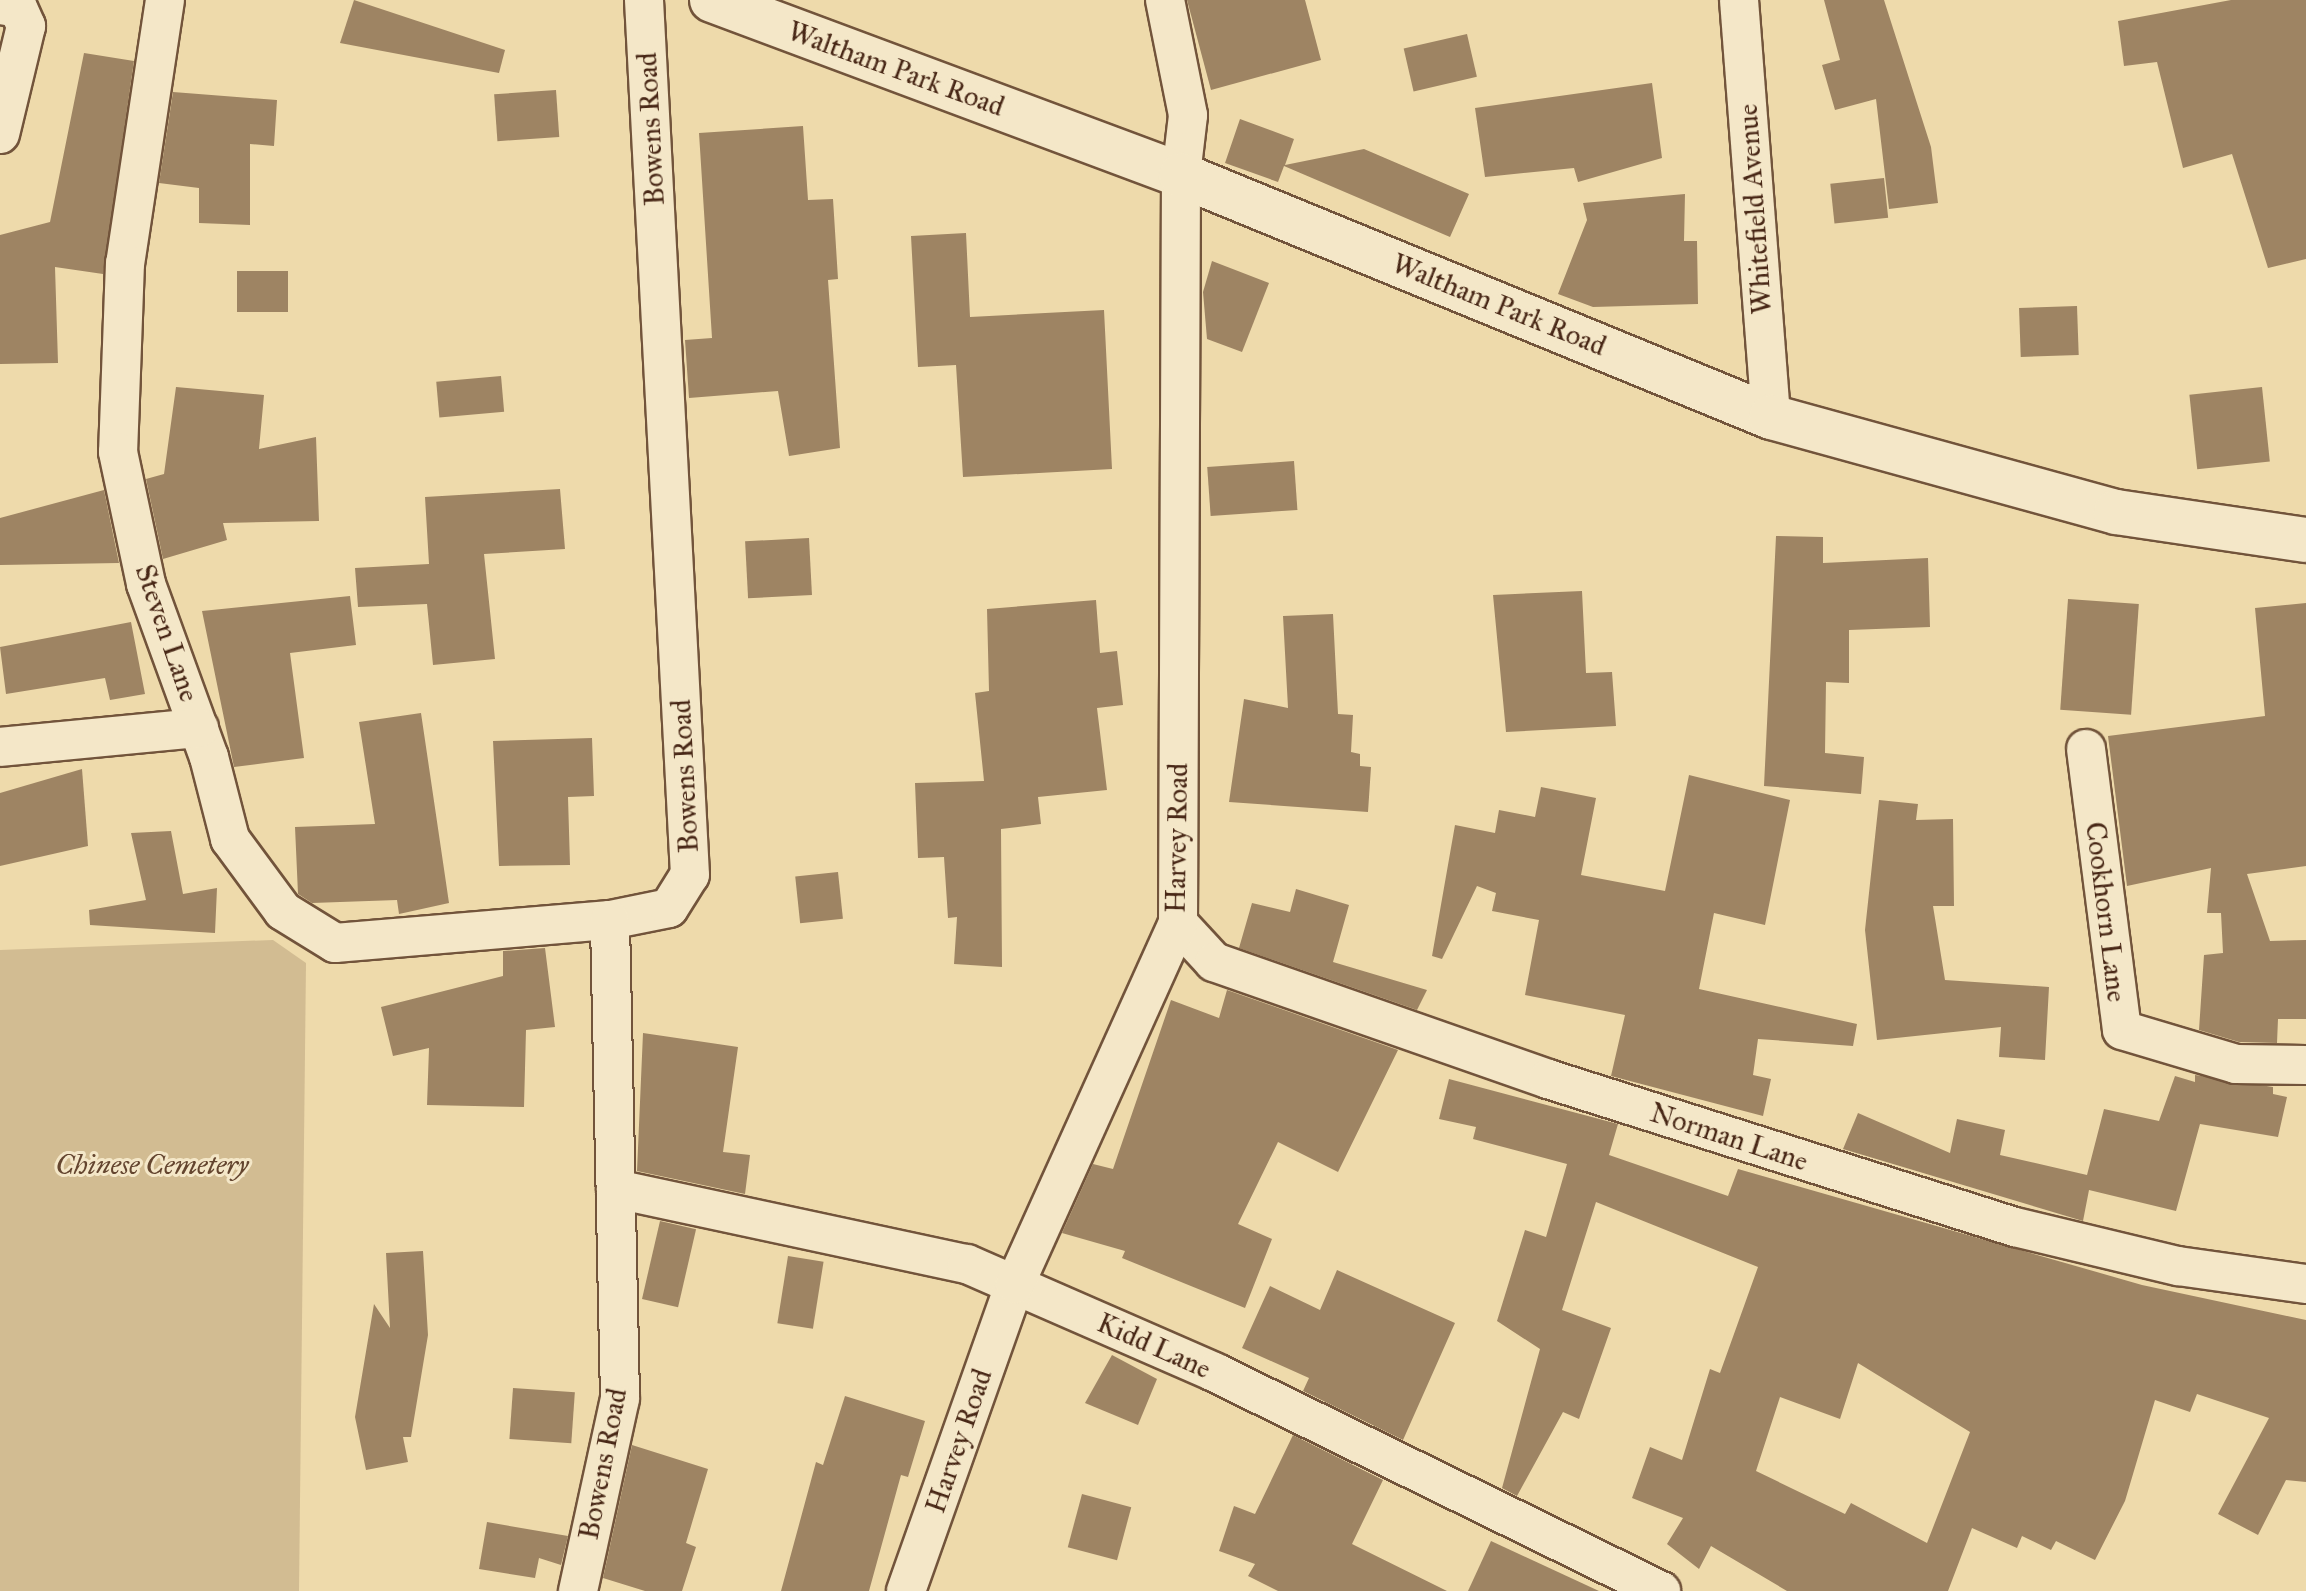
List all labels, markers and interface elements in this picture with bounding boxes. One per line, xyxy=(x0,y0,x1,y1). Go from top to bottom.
street label: Waltham Park Road xyxy=(783,14,1009,124)
street label: Bowens Road xyxy=(630,51,672,207)
street label: Whitefield Avenue xyxy=(1731,103,1779,315)
street label: Waltham Park Road xyxy=(1387,247,1611,363)
street label: Steven Lane xyxy=(128,560,206,706)
street label: Bowens Road xyxy=(664,698,706,854)
street label: Harvey Road xyxy=(1159,763,1195,913)
street label: Cookhorn Lane xyxy=(2078,820,2134,1004)
street label: Norman Lane xyxy=(1646,1096,1812,1178)
park label: Chinese Cemetery xyxy=(56,1148,248,1182)
street label: Kidd Lane xyxy=(1092,1306,1216,1386)
street label: Harvey Road xyxy=(919,1364,999,1518)
street label: Bowens Road xyxy=(572,1385,634,1543)

